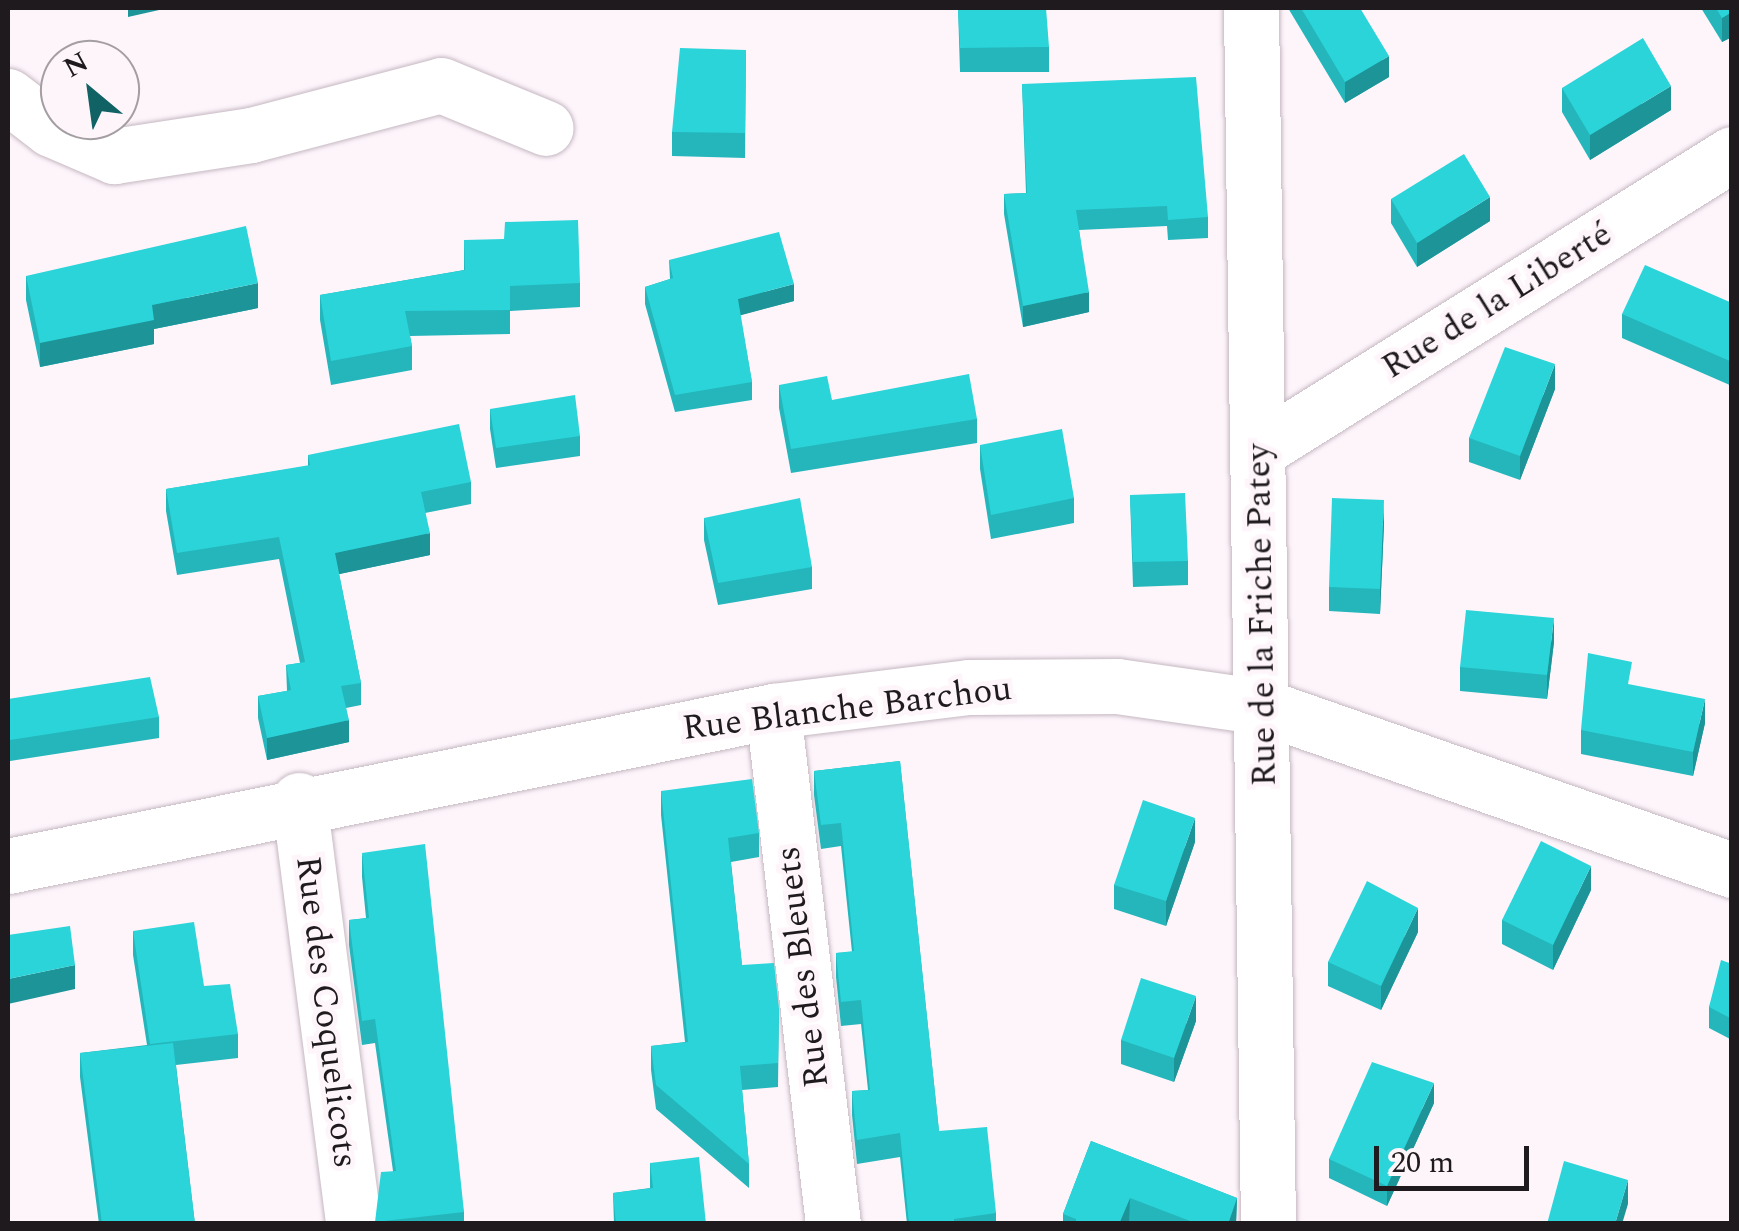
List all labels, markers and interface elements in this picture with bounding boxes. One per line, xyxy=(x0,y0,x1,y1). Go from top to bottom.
north arrow xyxy=(40,40,140,140)
text: N xyxy=(56,41,97,89)
street label: Rue de la Liberté xyxy=(1374,214,1620,388)
street label: Rue de la Friche Patey xyxy=(1238,443,1286,787)
street label: Rue Blanche Barchou xyxy=(680,668,1014,750)
street label: Rue des Bleuets xyxy=(767,844,839,1090)
street label: Rue des Coquelicots xyxy=(286,854,366,1170)
scale bar xyxy=(1379,1126,1534,1188)
text: 20 m xyxy=(1391,1140,1454,1186)

